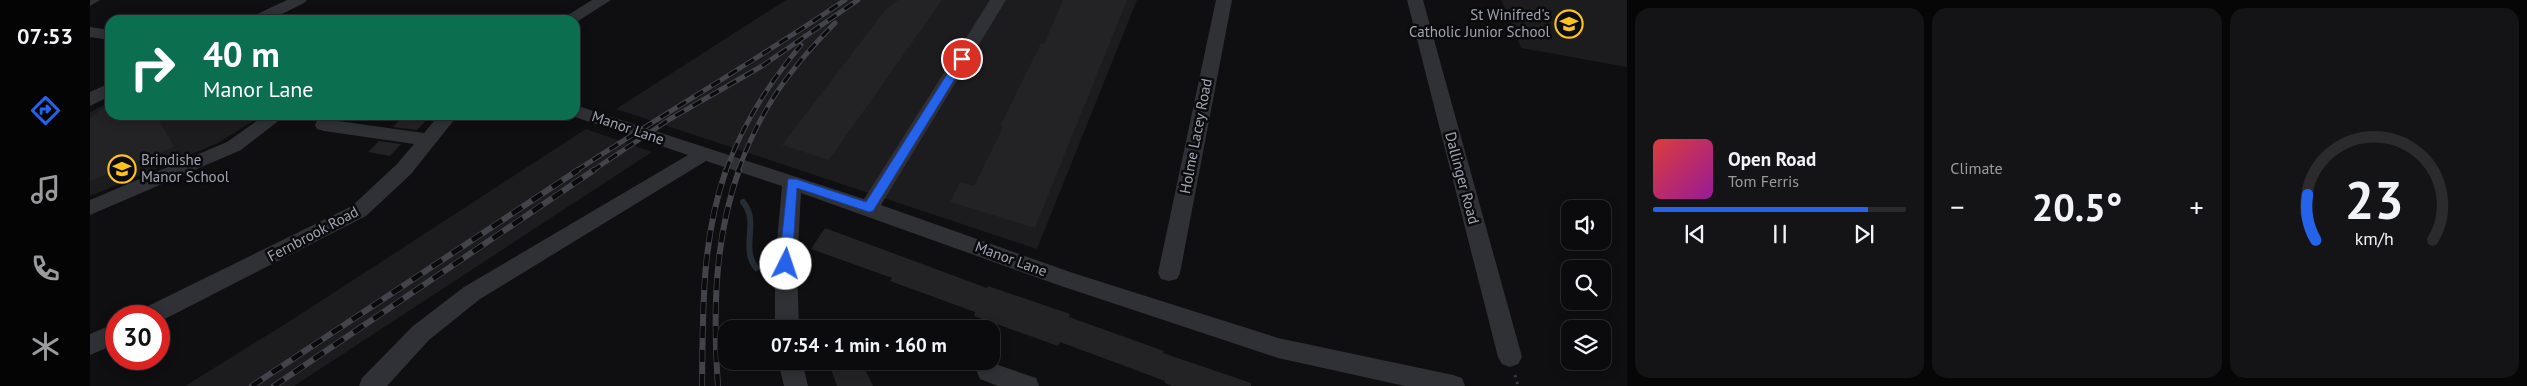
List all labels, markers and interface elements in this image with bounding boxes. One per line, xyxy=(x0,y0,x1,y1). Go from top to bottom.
place label: St Winifred's Catholic Junior School xyxy=(1409,5,1551,41)
school or university icon: St Winifred's Catholic Junior School xyxy=(1554,9,1584,39)
text: 07:53 xyxy=(17,22,73,50)
text: 40 m xyxy=(203,31,280,77)
icon: right xyxy=(120,35,185,100)
pin xyxy=(941,38,983,80)
icon: arrive xyxy=(948,45,976,73)
text: Manor Lane xyxy=(203,75,314,103)
street label: Holme Lacey Road xyxy=(1175,77,1216,195)
icon: directions xyxy=(28,93,63,128)
street label: Manor Lane xyxy=(589,106,667,149)
street label: Dallinger Road xyxy=(1441,130,1484,226)
text: Open Road xyxy=(1728,147,1816,171)
place label: Brindishe Manor School xyxy=(141,150,230,186)
school or university icon: Brindishe Manor School xyxy=(107,154,137,184)
text: Climate xyxy=(1950,158,2003,178)
text: 23 xyxy=(2345,166,2404,233)
text: Tom Ferris xyxy=(1728,171,1799,191)
icon: music xyxy=(28,172,63,207)
text: 20.5° xyxy=(2032,182,2122,231)
text: − xyxy=(1950,188,1964,225)
text: + xyxy=(2190,188,2204,225)
map controls xyxy=(1561,200,1611,370)
button: sound xyxy=(1561,200,1611,250)
street label: Fernbrook Road xyxy=(264,202,362,266)
icon: previous xyxy=(1681,220,1709,248)
icon: pause xyxy=(1766,220,1794,248)
icon: next xyxy=(1850,220,1878,248)
text: km/h xyxy=(2355,227,2394,250)
position arrow xyxy=(759,237,811,289)
street label: Manor Lane xyxy=(972,237,1050,280)
icon: phone xyxy=(28,251,63,286)
button: search xyxy=(1561,260,1611,310)
speed limit sign: 30 xyxy=(105,305,170,370)
button: layers xyxy=(1561,320,1611,370)
icon: climate xyxy=(28,329,63,364)
text: 07:54 · 1 min · 160 m xyxy=(771,333,947,357)

